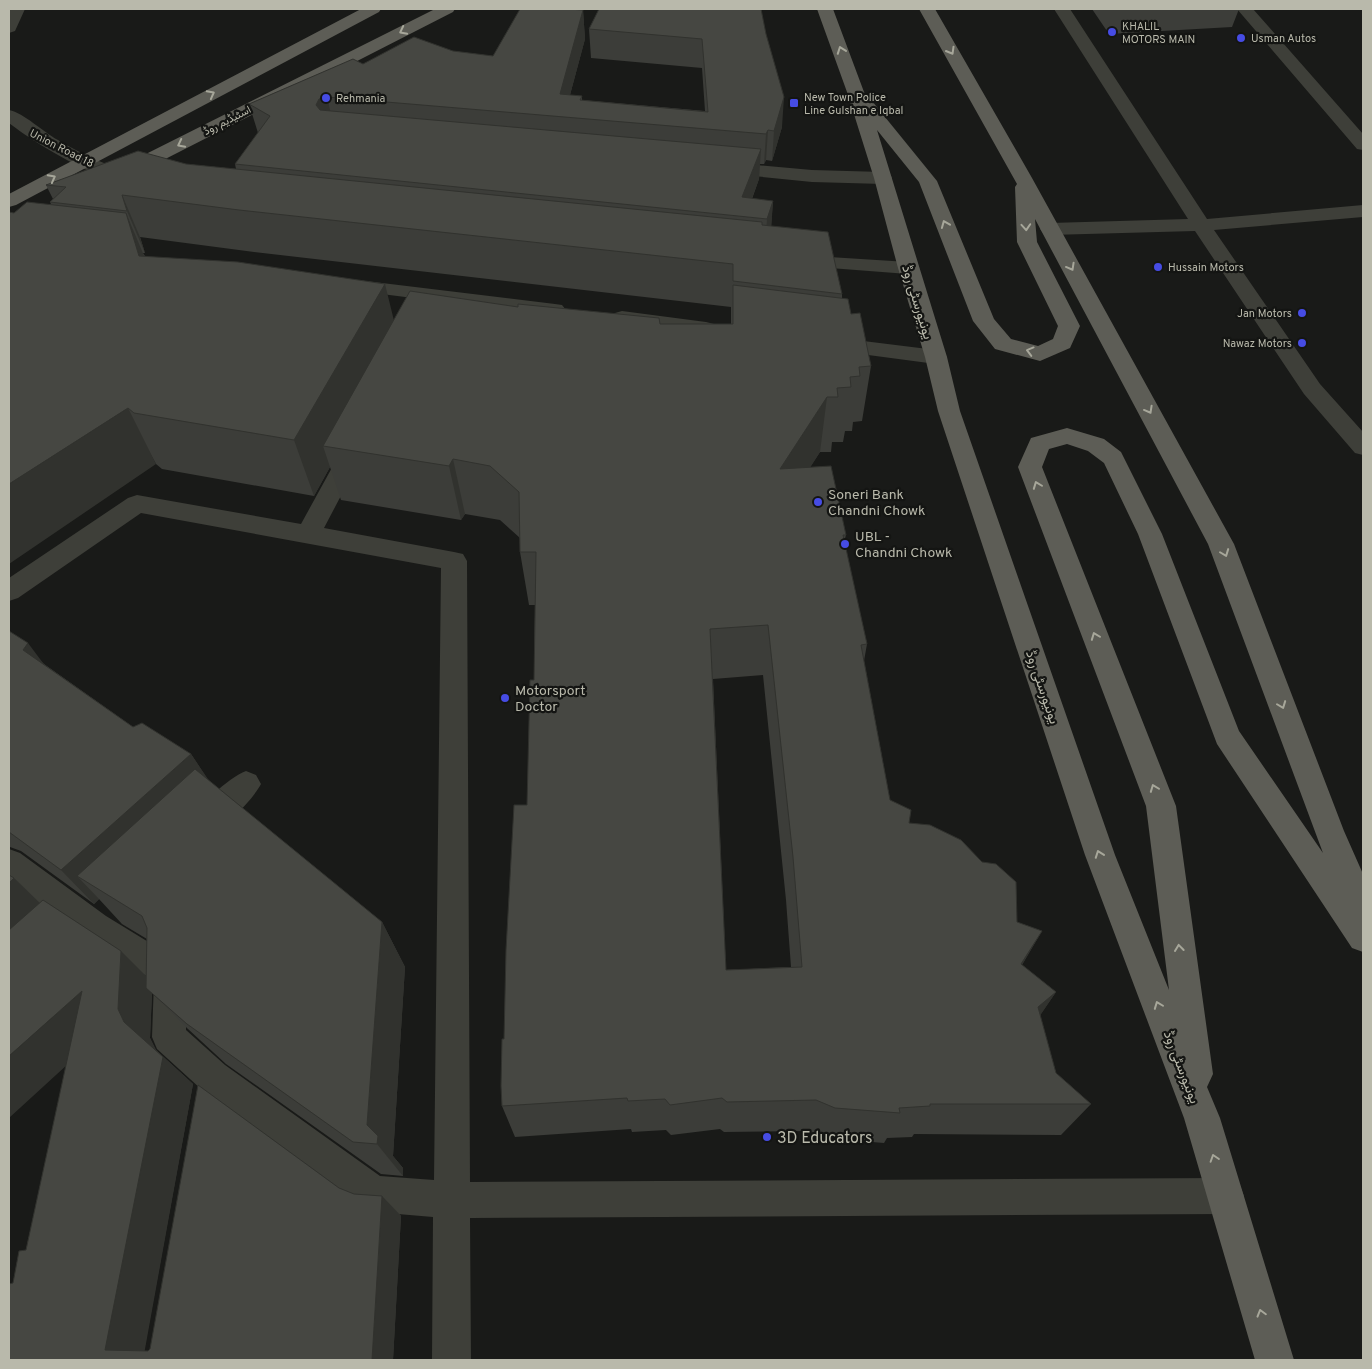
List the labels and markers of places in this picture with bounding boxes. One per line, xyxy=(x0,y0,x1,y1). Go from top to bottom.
place label: KHALIL MOTORS MAIN xyxy=(1122,20,1195,47)
marker: KHALIL MOTORS MAIN xyxy=(1106,26,1118,38)
marker: Usman Autos xyxy=(1235,32,1247,44)
place label: Usman Autos xyxy=(1251,32,1316,46)
place label: New Town Police Line Gulshan e Iqbal xyxy=(804,91,903,118)
marker: Rehmania xyxy=(320,92,332,104)
place label: Rehmania xyxy=(336,92,386,106)
marker: New Town Police Line Gulshan e Iqbal xyxy=(788,97,800,109)
marker: Hussain Motors xyxy=(1152,261,1164,273)
place label: Hussain Motors xyxy=(1168,261,1244,275)
place label: Jan Motors xyxy=(1237,307,1292,321)
marker: Jan Motors xyxy=(1296,307,1308,319)
place label: Nawaz Motors xyxy=(1223,337,1292,351)
marker: Nawaz Motors xyxy=(1296,337,1308,349)
place label: Soneri Bank Chandni Chowk xyxy=(828,487,926,520)
marker: Soneri Bank Chandni Chowk xyxy=(812,496,824,508)
place label: UBL - Chandni Chowk xyxy=(855,529,953,562)
marker: UBL - Chandni Chowk xyxy=(839,538,851,550)
place label: Motorsport Doctor xyxy=(515,683,586,716)
marker: Motorsport Doctor xyxy=(499,692,511,704)
place label: 3D Educators xyxy=(777,1129,873,1149)
marker: 3D Educators xyxy=(761,1131,773,1143)

